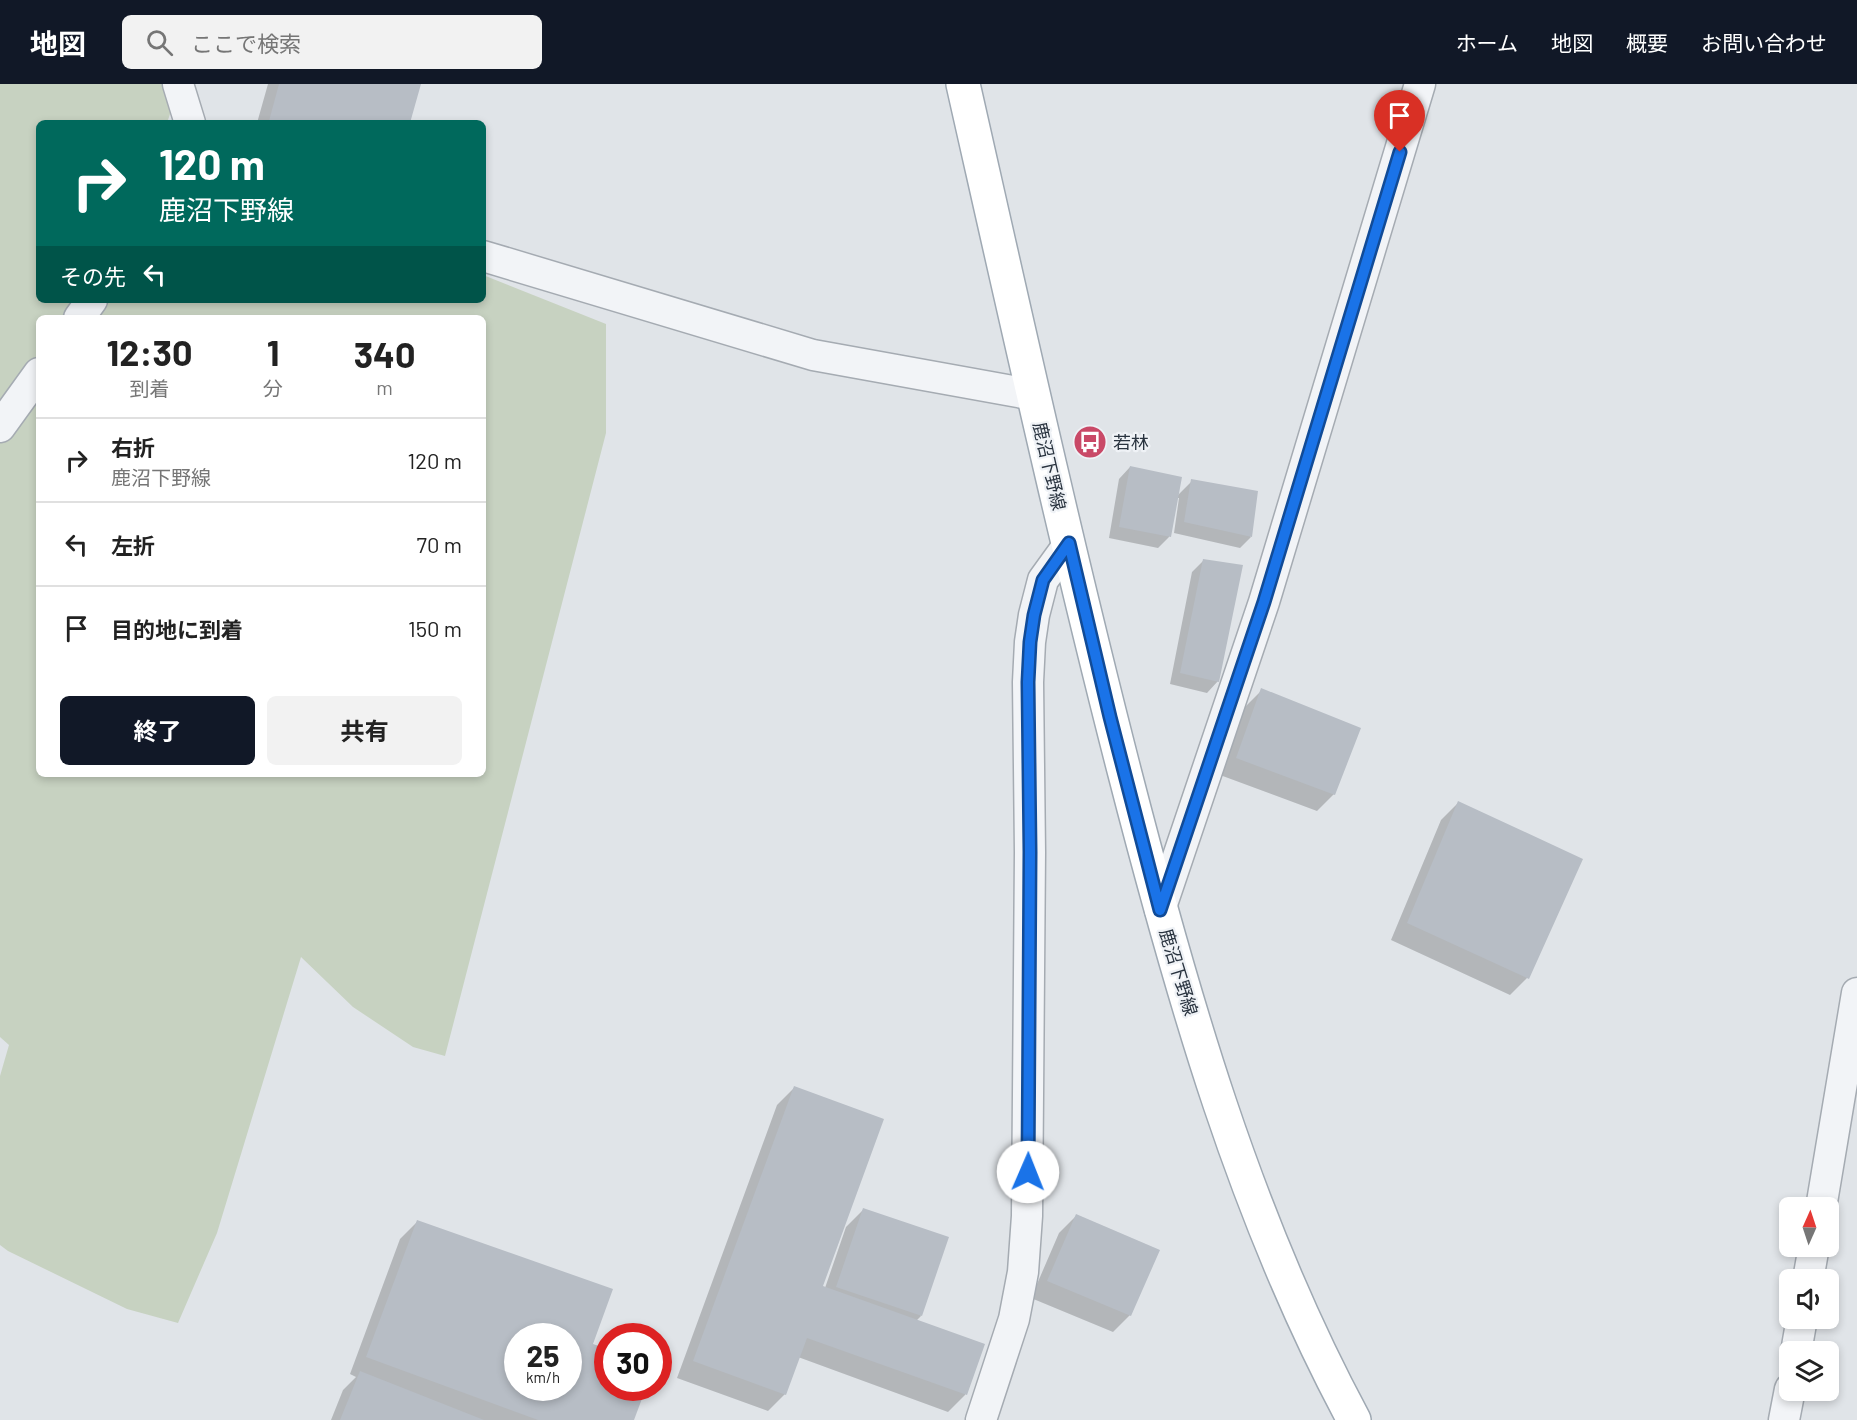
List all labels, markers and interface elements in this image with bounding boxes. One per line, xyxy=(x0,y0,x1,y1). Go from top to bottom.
search box xyxy=(122,15,542,69)
text: 地図 xyxy=(30,26,86,60)
icon: search xyxy=(143,26,176,59)
text: ここで検索 xyxy=(191,30,301,56)
text: ホーム xyxy=(1456,30,1518,55)
text: 地図 xyxy=(1551,30,1593,55)
text: 概要 xyxy=(1626,30,1668,55)
text: お問い合わせ xyxy=(1701,30,1827,55)
pin xyxy=(1374,90,1425,152)
icon: arrive xyxy=(1383,99,1416,132)
text: 120 m xyxy=(159,138,265,188)
icon: right xyxy=(60,144,138,222)
text: 鹿沼下野線 xyxy=(159,193,294,225)
icon: left xyxy=(138,258,171,291)
text: その先 xyxy=(60,263,126,289)
text: 12:30 xyxy=(107,330,193,373)
text: 1 xyxy=(267,330,279,373)
text: 340 xyxy=(354,332,415,375)
text: m xyxy=(376,375,393,399)
text: 到着 xyxy=(130,376,170,400)
text: 分 xyxy=(263,376,283,400)
street label: 鹿沼下野線 xyxy=(1029,420,1071,512)
bus stop icon: 若林 xyxy=(1072,424,1108,460)
place label: 若林 xyxy=(1113,431,1149,453)
text: 右折 xyxy=(111,434,155,460)
icon: right xyxy=(60,444,93,477)
text: 120 m xyxy=(407,447,462,473)
text: 鹿沼下野線 xyxy=(111,465,211,489)
icon: left xyxy=(60,528,93,561)
text: 70 m xyxy=(417,531,462,557)
text: 左折 xyxy=(111,532,155,558)
icon: arrive xyxy=(60,612,93,645)
text: 150 m xyxy=(408,615,462,641)
text: 目的地に到着 xyxy=(111,616,243,642)
button: 終了 xyxy=(60,696,255,765)
button: 共有 xyxy=(267,696,462,765)
street label: 鹿沼下野線 xyxy=(1155,926,1203,1018)
position arrow xyxy=(996,1140,1060,1204)
north arrow xyxy=(1779,1197,1839,1257)
map controls xyxy=(1779,1197,1839,1401)
button: sound xyxy=(1779,1269,1839,1329)
speed limit sign: 30 xyxy=(594,1323,672,1401)
text: 25 xyxy=(527,1337,559,1373)
button: layers xyxy=(1779,1341,1839,1401)
text: km/h xyxy=(526,1368,560,1386)

